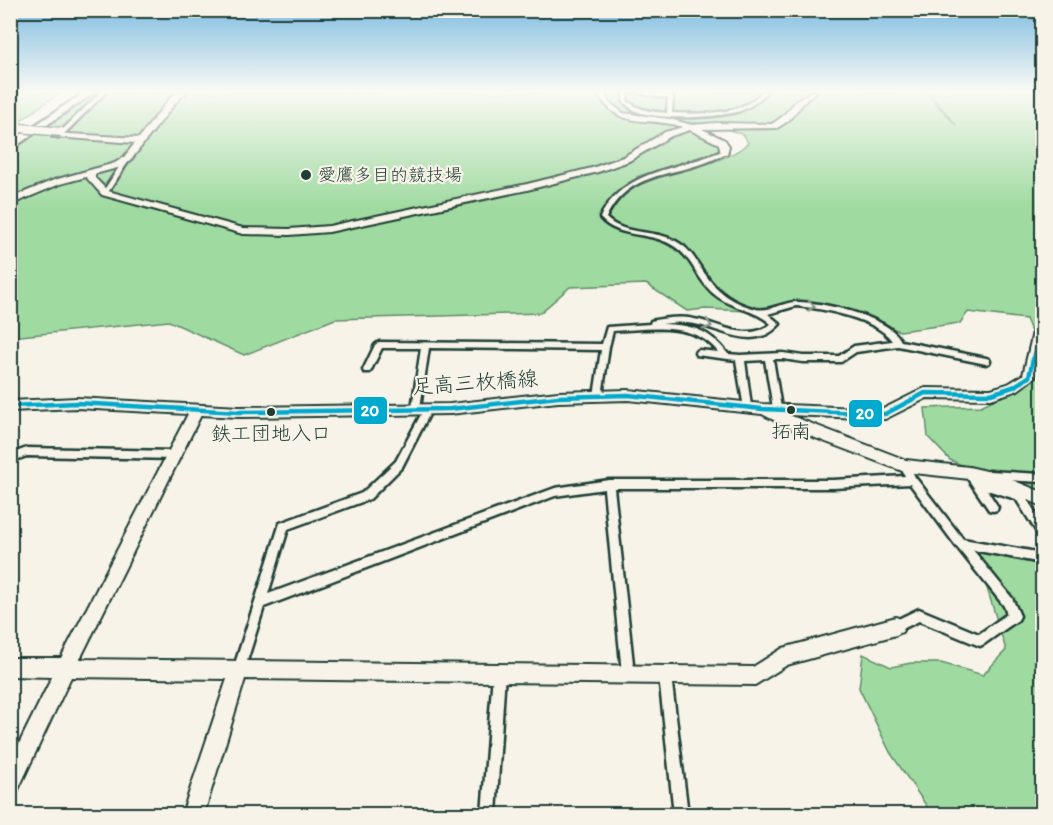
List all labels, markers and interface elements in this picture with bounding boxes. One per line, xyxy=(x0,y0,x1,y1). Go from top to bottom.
place label: 愛鷹多目的競技場 xyxy=(318,164,462,186)
marker: 愛鷹多目的競技場 xyxy=(299,168,313,182)
one-way arrow xyxy=(807,299,816,311)
one-way arrow xyxy=(702,318,713,330)
street label: 足高三枚橋線 xyxy=(411,365,539,399)
line badge: 20 xyxy=(353,396,388,425)
line badge: 20 xyxy=(848,399,883,428)
text: 20 xyxy=(361,401,379,420)
marker: 拓南 xyxy=(785,404,797,416)
text: 20 xyxy=(856,404,874,423)
marker: 鉄工団地入口 xyxy=(265,406,277,418)
place label: 拓南 xyxy=(771,419,811,443)
place label: 鉄工団地入口 xyxy=(211,421,331,445)

